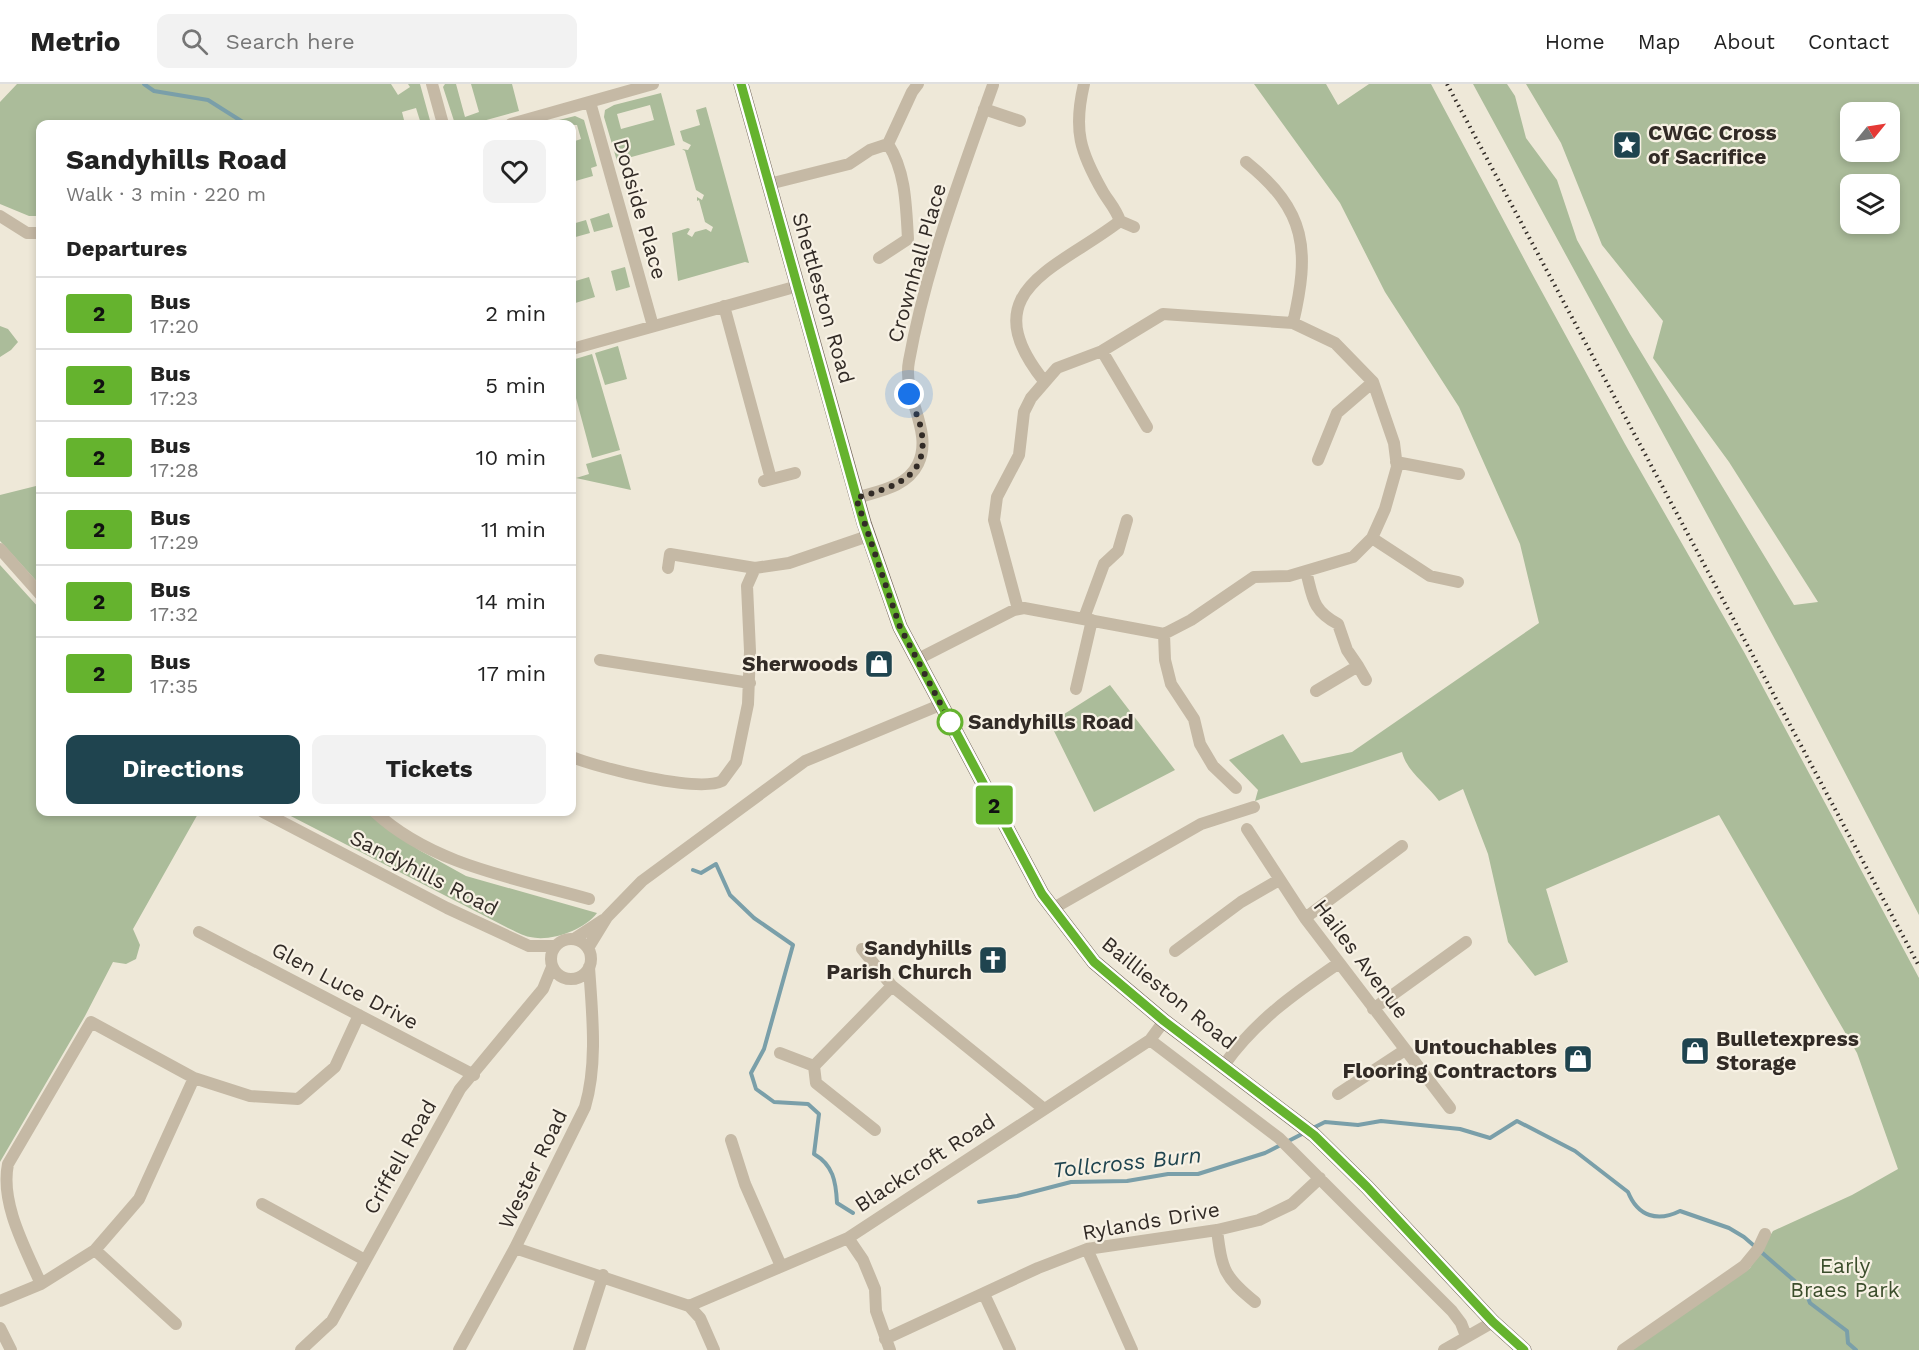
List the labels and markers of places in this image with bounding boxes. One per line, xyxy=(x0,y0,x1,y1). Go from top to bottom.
place label: CWGC Cross of Sacrifice xyxy=(1648,120,1777,169)
place icon: CWGC Cross of Sacrifice xyxy=(1611,129,1643,161)
shop icon: Sherwoods xyxy=(863,648,895,680)
place label: Sherwoods xyxy=(742,651,858,676)
marker: Sandyhills Road xyxy=(937,709,963,735)
place label: Sandyhills Road xyxy=(968,709,1134,734)
place label: Sandyhills Parish Church xyxy=(826,935,972,984)
church icon: Sandyhills Parish Church xyxy=(977,944,1009,976)
place label: Bulletexpress Storage xyxy=(1716,1026,1859,1075)
place label: Untouchables Flooring Contractors xyxy=(1342,1034,1557,1083)
shop icon: Bulletexpress Storage xyxy=(1679,1035,1711,1067)
shop icon: Untouchables Flooring Contractors xyxy=(1562,1043,1594,1075)

